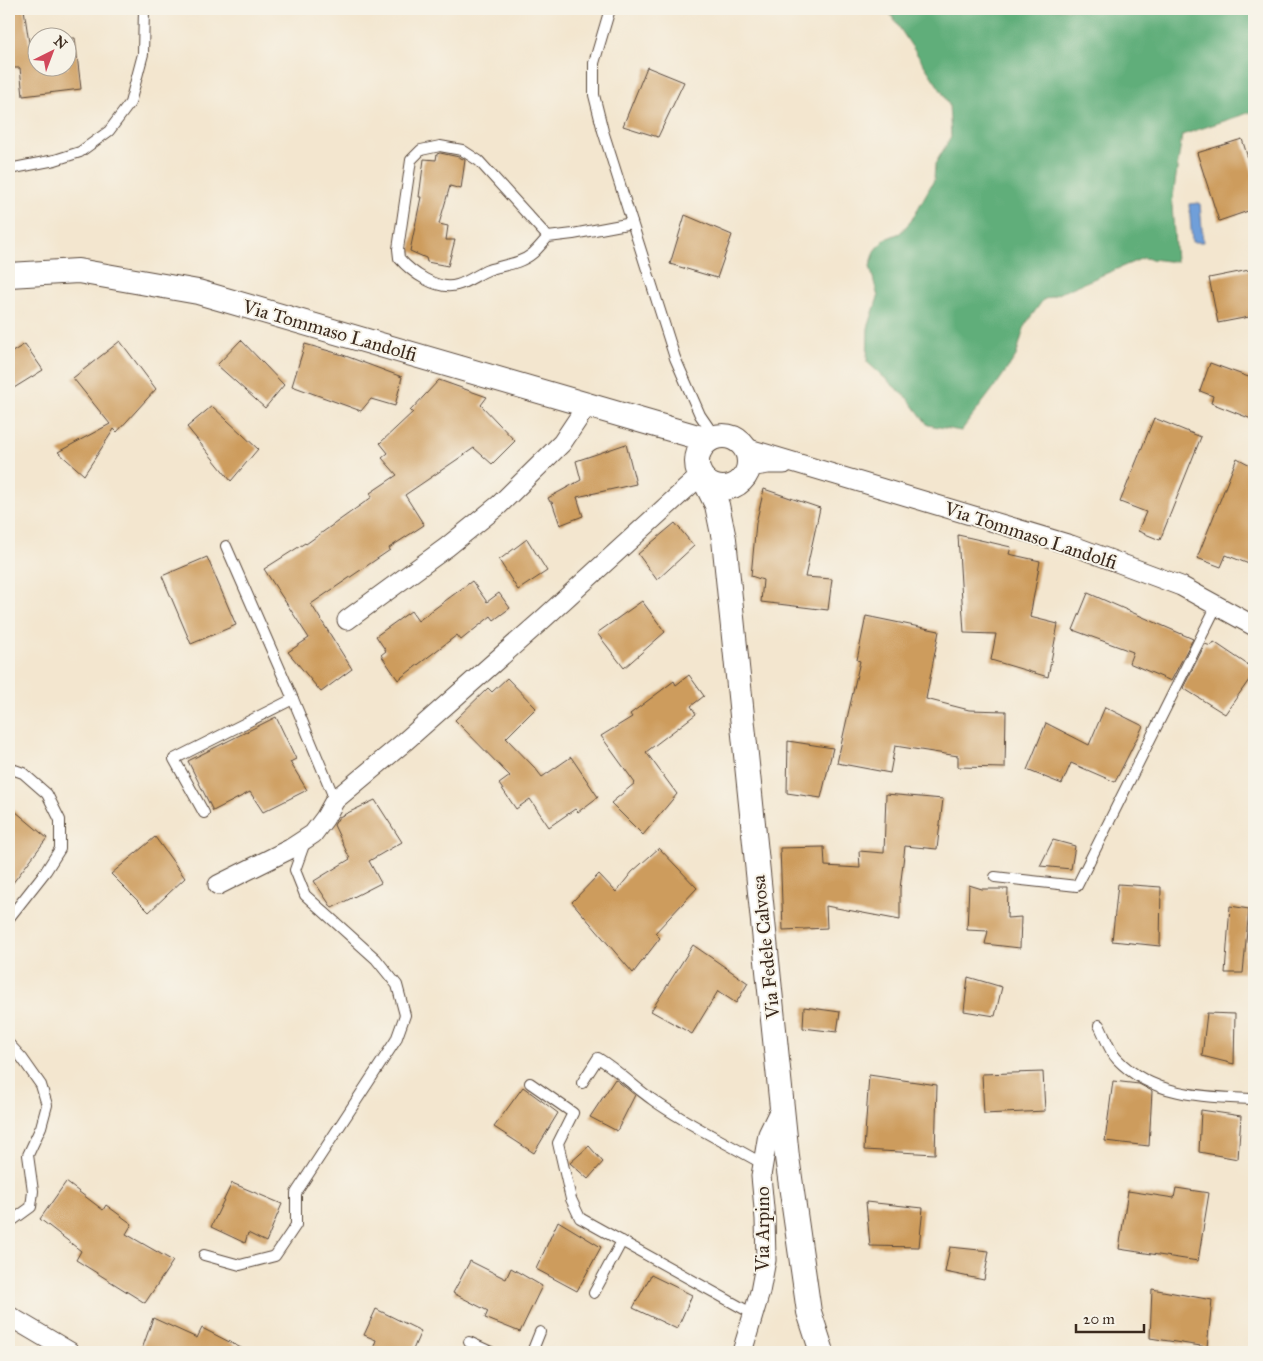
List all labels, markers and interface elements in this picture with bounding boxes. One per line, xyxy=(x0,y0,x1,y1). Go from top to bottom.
north arrow xyxy=(28,28,78,78)
text: N xyxy=(50,32,71,53)
street label: Via Tommaso Landolfi xyxy=(239,294,420,366)
street label: Via Tommaso Landolfi xyxy=(941,496,1120,574)
street label: Via Fedele Calvosa xyxy=(746,873,785,1021)
street label: Via Arpino xyxy=(751,1186,774,1273)
scale bar xyxy=(1076,1301,1143,1333)
text: 20 m xyxy=(1083,1310,1115,1328)

